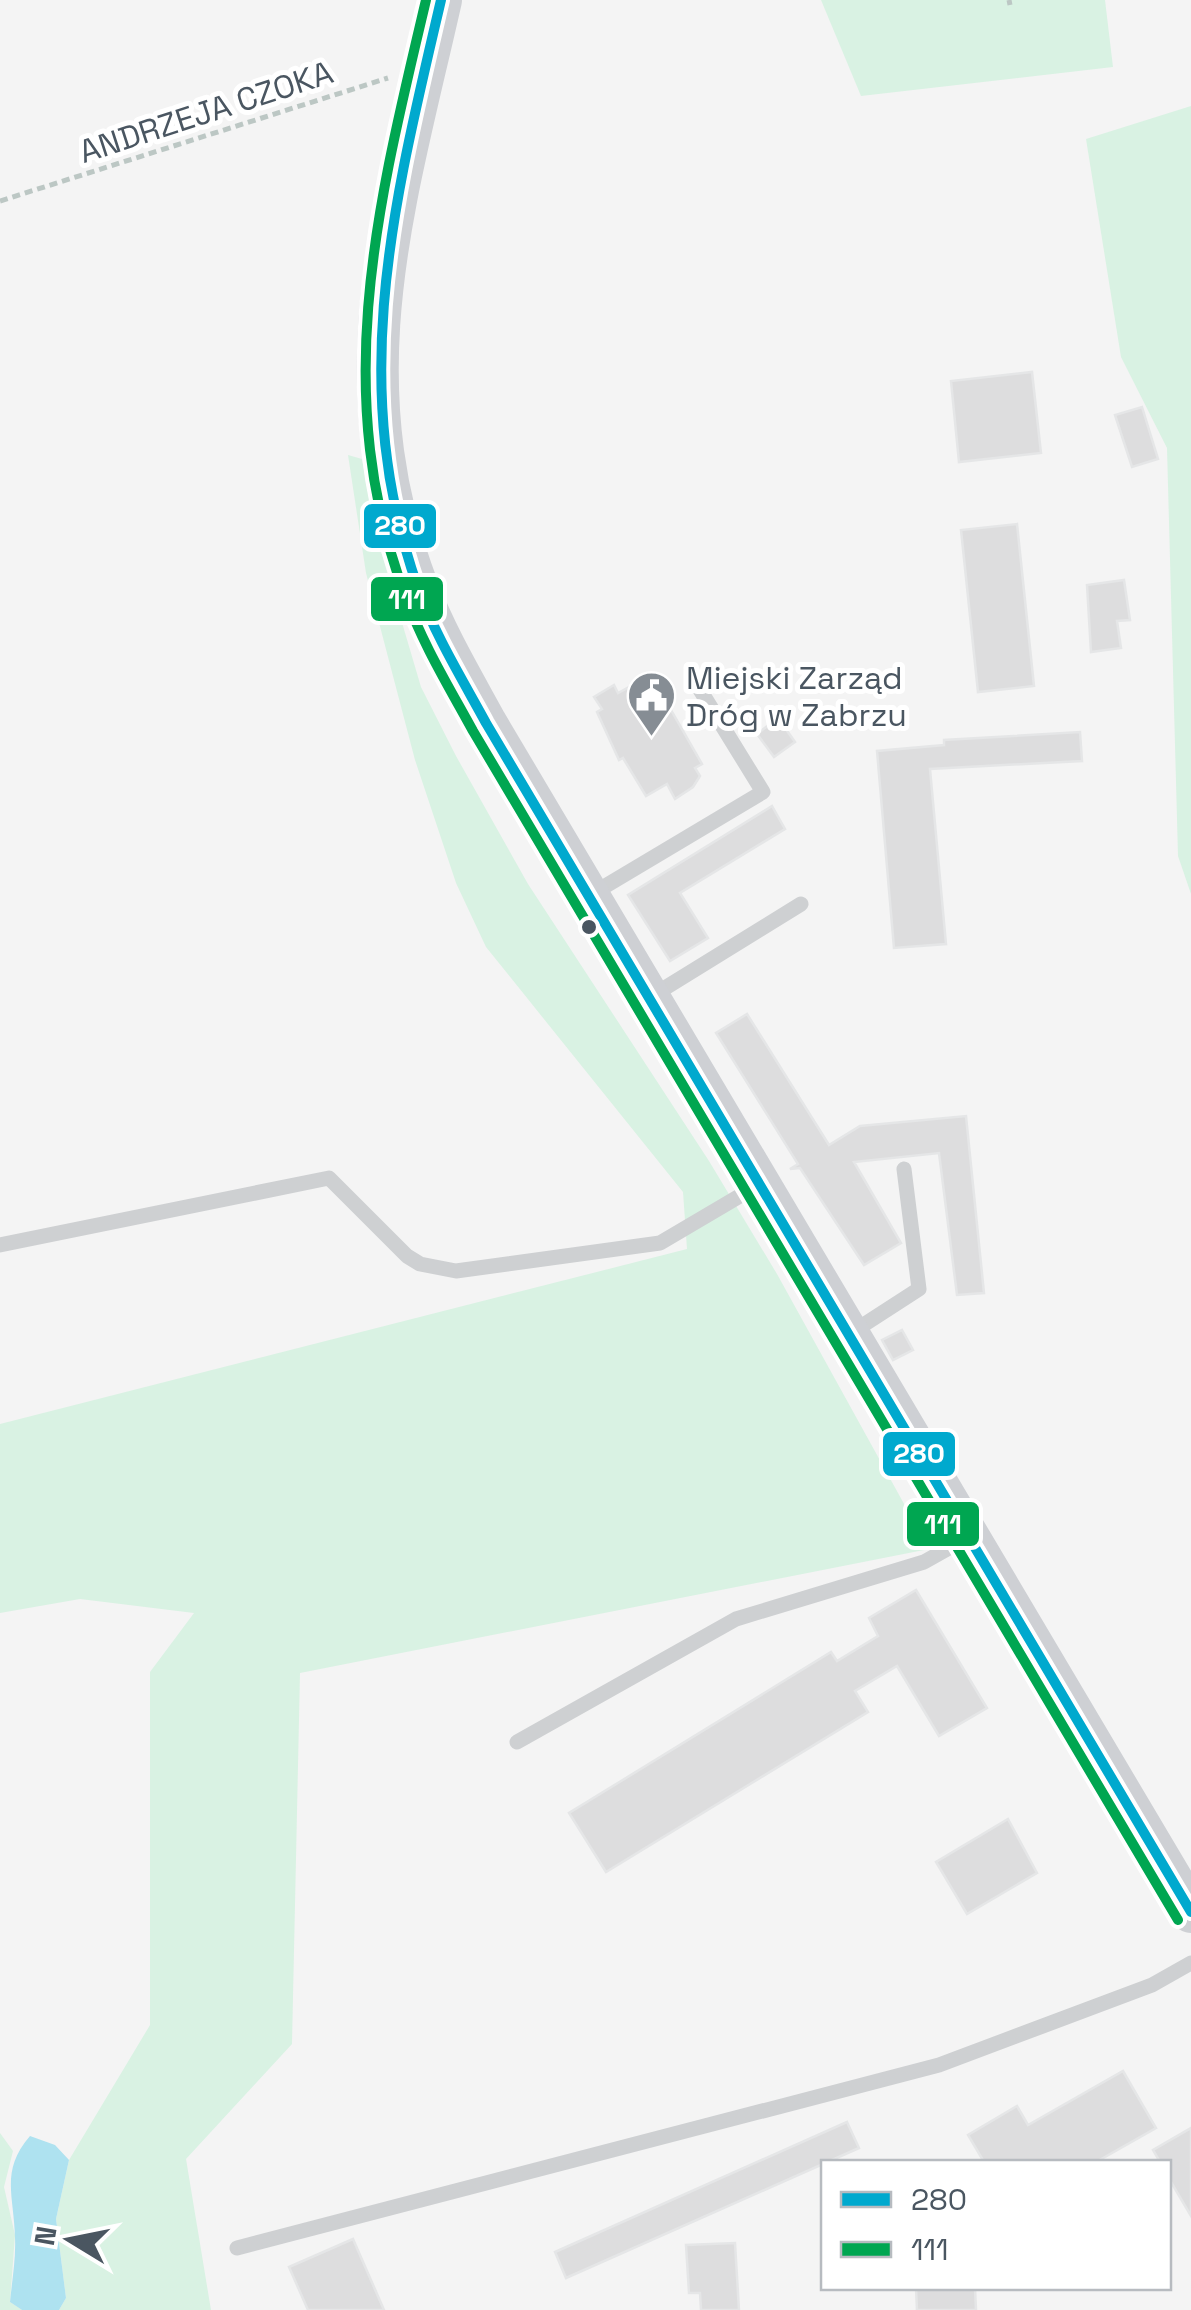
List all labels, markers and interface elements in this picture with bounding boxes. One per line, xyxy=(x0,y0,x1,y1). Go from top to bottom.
street label: ANDRZEJA CZOKA xyxy=(74,52,338,172)
line badge: 280 xyxy=(362,502,438,550)
text: 280 xyxy=(374,507,426,543)
line badge: 111 xyxy=(369,575,445,623)
text: 111 xyxy=(388,581,426,617)
place label: Miejski Zarząd Dróg w Zabrzu xyxy=(686,658,907,735)
public building icon: Miejski Zarząd Dróg w Zabrzu xyxy=(625,670,677,738)
unlabelled marker xyxy=(579,917,599,937)
line badge: 280 xyxy=(881,1430,957,1478)
text: 280 xyxy=(893,1435,945,1471)
line badge: 111 xyxy=(905,1500,981,1548)
text: 111 xyxy=(924,1506,962,1542)
legend xyxy=(821,2160,1171,2290)
text: 280 xyxy=(911,2180,967,2219)
north arrow xyxy=(20,2190,120,2290)
text: N xyxy=(26,2223,65,2248)
text: 111 xyxy=(911,2230,949,2269)

